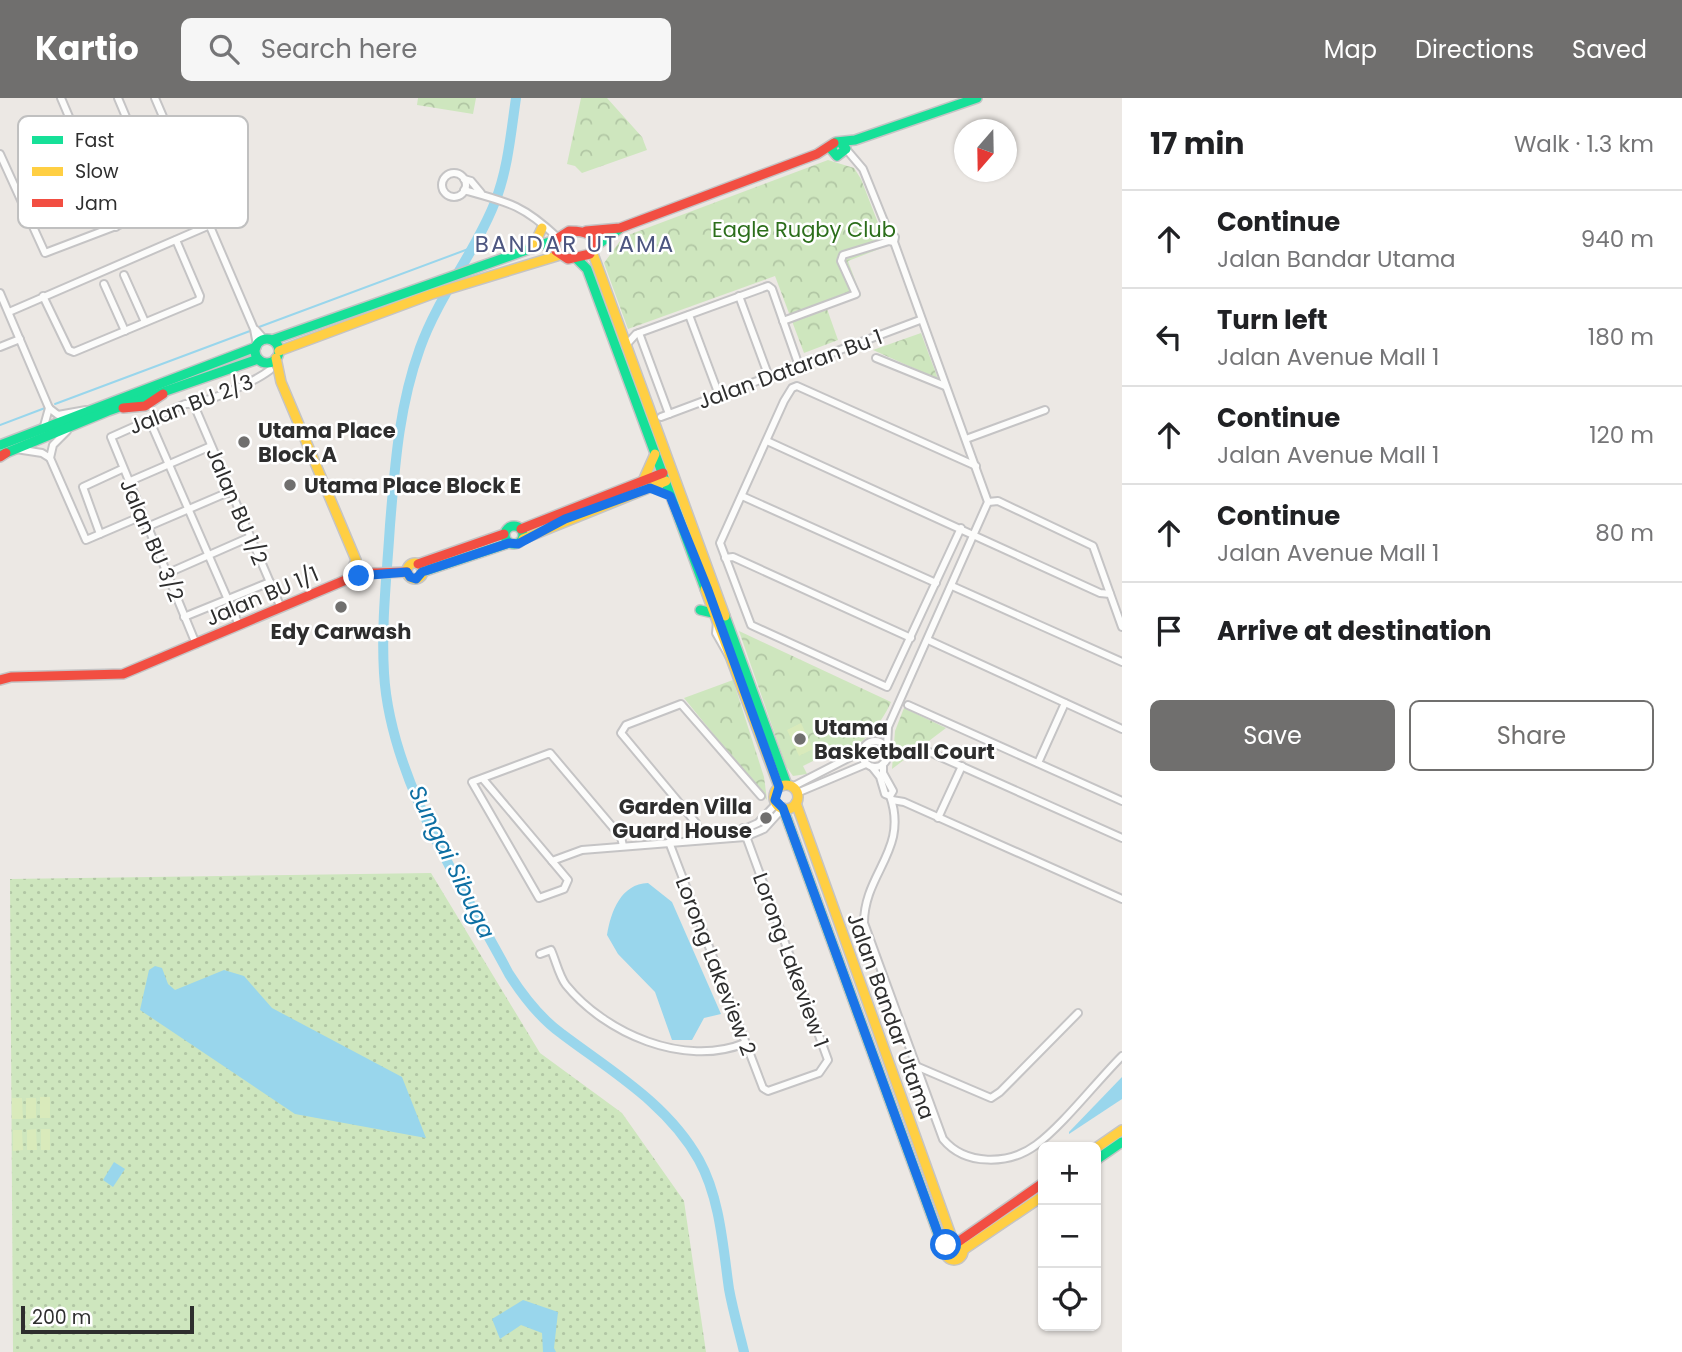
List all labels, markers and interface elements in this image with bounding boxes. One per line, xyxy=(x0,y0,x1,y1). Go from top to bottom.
search box xyxy=(181,18,671,81)
text: Kartio xyxy=(35,25,139,72)
icon: search xyxy=(205,30,243,68)
text: Search here xyxy=(261,31,417,67)
text: Map xyxy=(1324,33,1377,66)
text: Directions xyxy=(1415,33,1534,66)
text: Saved xyxy=(1572,33,1647,66)
legend xyxy=(18,116,248,228)
north arrow xyxy=(954,119,1017,182)
text: 17 min xyxy=(1150,122,1245,165)
text: Fast xyxy=(75,127,114,154)
text: Walk · 1.3 km xyxy=(1514,128,1654,160)
text: Slow xyxy=(75,158,119,185)
text: Jam xyxy=(75,190,117,217)
text: Continue xyxy=(1217,204,1340,240)
park label: Eagle Rugby Club xyxy=(712,215,896,244)
icon: ahead xyxy=(1150,220,1188,258)
text: 940 m xyxy=(1581,223,1654,255)
district label: BANDAR UTAMA xyxy=(475,228,675,260)
text: Jalan Bandar Utama xyxy=(1217,243,1456,275)
text: Turn left xyxy=(1217,302,1328,338)
icon: left xyxy=(1150,318,1188,356)
text: 180 m xyxy=(1588,321,1654,353)
street label: Jalan Dataran Bu 1 xyxy=(694,322,886,416)
text: Jalan Avenue Mall 1 xyxy=(1217,341,1439,373)
street label: Jalan BU 2/3 xyxy=(125,367,257,441)
text: Continue xyxy=(1217,400,1340,436)
place label: Utama Place Block A xyxy=(258,416,396,469)
icon: ahead xyxy=(1150,416,1188,454)
text: 120 m xyxy=(1589,419,1654,451)
marker: Utama Place Block A xyxy=(236,434,252,450)
text: Jalan Avenue Mall 1 xyxy=(1217,439,1439,471)
street label: Jalan BU 1/2 xyxy=(199,443,275,569)
place label: Utama Place Block E xyxy=(304,471,521,500)
street label: Jalan BU 3/2 xyxy=(113,474,191,606)
marker: Utama Place Block E xyxy=(282,477,298,493)
text: Continue xyxy=(1217,498,1340,534)
icon: ahead xyxy=(1150,514,1188,552)
text: 80 m xyxy=(1595,517,1654,549)
text: Jalan Avenue Mall 1 xyxy=(1217,537,1439,569)
street label: Jalan BU 1/1 xyxy=(201,559,323,633)
route end xyxy=(343,560,374,591)
marker: Edy Carwash xyxy=(333,599,349,615)
icon: arrive xyxy=(1150,612,1188,650)
text: Arrive at destination xyxy=(1217,613,1492,649)
place label: Edy Carwash xyxy=(271,617,411,646)
button: Save xyxy=(1150,700,1395,771)
button: Share xyxy=(1409,700,1654,771)
place label: Utama Basketball Court xyxy=(814,713,995,766)
marker: Utama Basketball Court xyxy=(792,731,808,747)
water label: Sungai Sibuga xyxy=(401,780,503,944)
place label: Garden Villa Guard House xyxy=(612,792,752,845)
marker: Garden Villa Guard House xyxy=(758,810,774,826)
street label: Lorong Lakeview 1 xyxy=(746,869,836,1051)
street label: Lorong Lakeview 2 xyxy=(669,873,763,1059)
street label: Jalan Bandar Utama xyxy=(840,909,942,1123)
map controls xyxy=(1038,1142,1101,1331)
button: + xyxy=(1038,1142,1101,1205)
button: − xyxy=(1038,1205,1101,1268)
route start xyxy=(930,1229,961,1260)
button: locate xyxy=(1038,1268,1101,1331)
scale bar xyxy=(21,1303,194,1335)
text: 200 m xyxy=(32,1304,91,1331)

